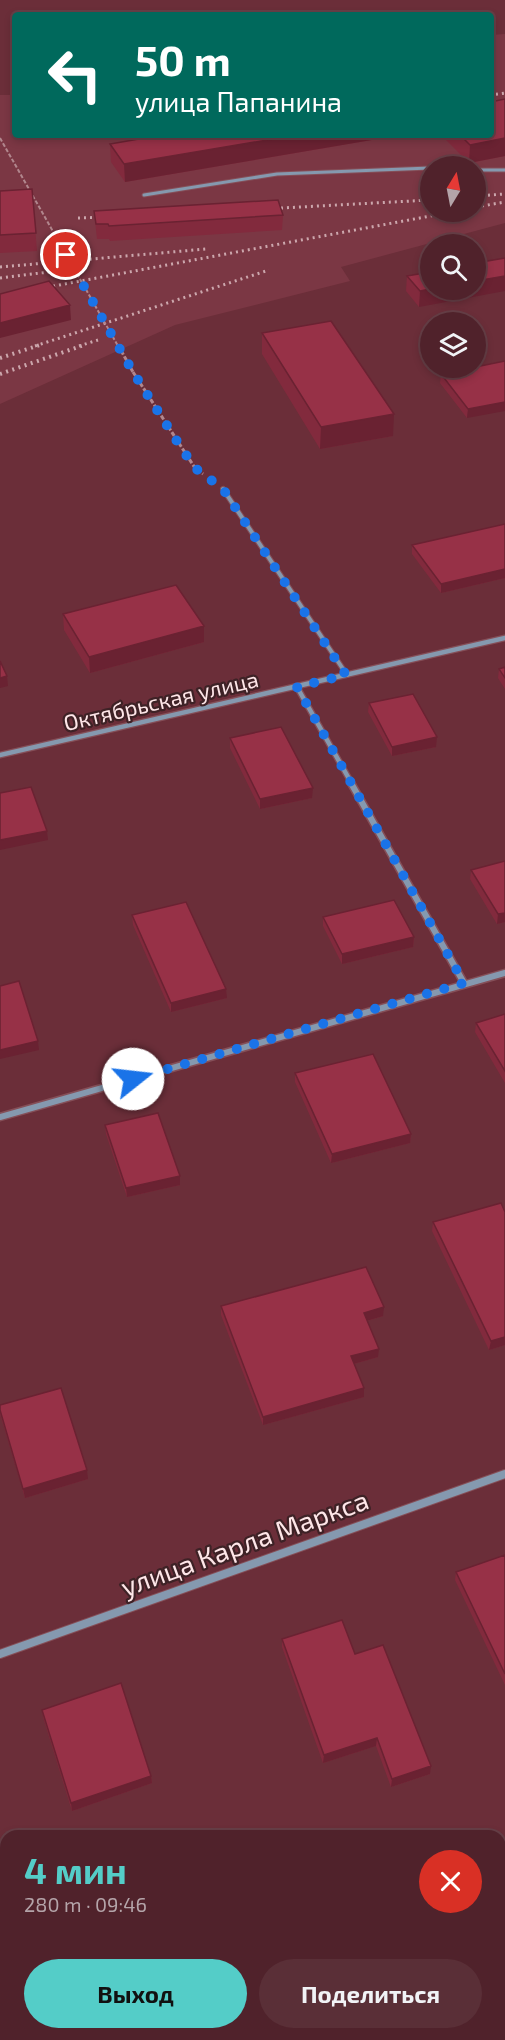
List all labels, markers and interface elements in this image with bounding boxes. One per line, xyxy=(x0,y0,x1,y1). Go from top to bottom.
text: 50 m xyxy=(135,34,231,84)
icon: left xyxy=(36,36,114,114)
text: улица Папанина xyxy=(135,85,342,117)
north arrow xyxy=(420,156,486,222)
map controls xyxy=(420,156,486,378)
pin xyxy=(40,229,91,280)
button: search xyxy=(420,234,486,300)
icon: arrive xyxy=(49,238,82,271)
button: layers xyxy=(420,312,486,378)
street label: Октябрьская улица xyxy=(61,665,261,736)
position arrow xyxy=(101,1047,165,1111)
street label: улица Карла Маркса xyxy=(116,1482,373,1603)
text: 4 мин xyxy=(24,1848,127,1891)
button: close xyxy=(419,1850,482,1913)
text: 280 m · 09:46 xyxy=(24,1892,147,1916)
button: Выход xyxy=(24,1959,247,2028)
button: Поделиться xyxy=(259,1959,482,2028)

